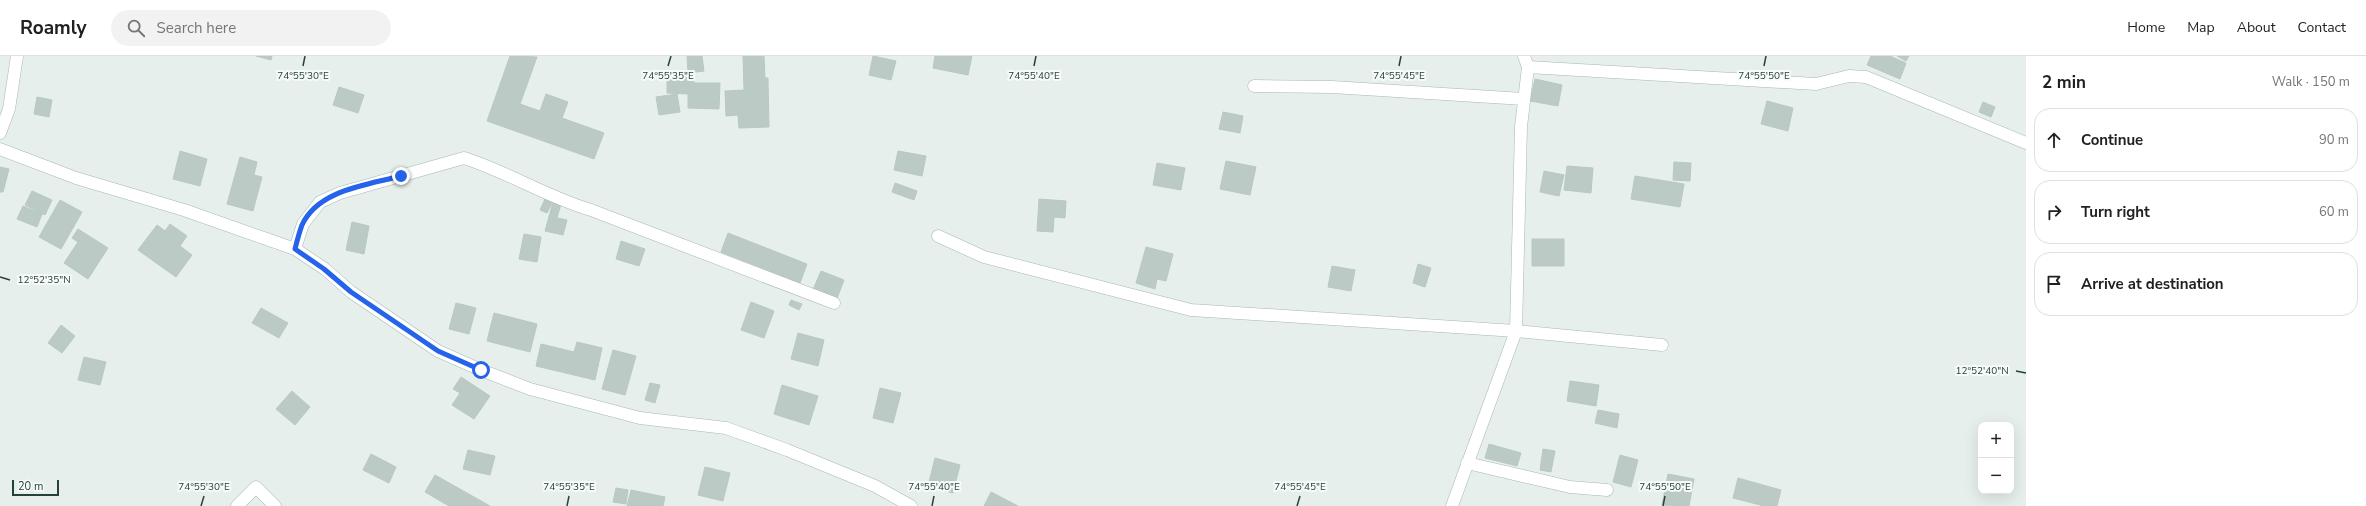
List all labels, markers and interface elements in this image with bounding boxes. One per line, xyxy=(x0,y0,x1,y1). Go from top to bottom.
search box xyxy=(111,10,391,46)
text: Roamly xyxy=(20,15,87,41)
icon: search xyxy=(125,17,147,39)
text: Search here xyxy=(157,18,236,38)
text: Home xyxy=(2127,18,2165,37)
text: Map xyxy=(2187,18,2215,37)
text: About xyxy=(2237,18,2276,37)
text: Contact xyxy=(2298,18,2346,37)
text: 74°55'30"E xyxy=(277,69,329,83)
text: 74°55'35"E xyxy=(642,69,694,83)
text: 74°55'40"E xyxy=(1008,69,1060,83)
text: 74°55'45"E xyxy=(1373,69,1425,83)
text: 74°55'50"E xyxy=(1738,69,1790,83)
text: 2 min xyxy=(2042,71,2086,94)
text: Walk · 150 m xyxy=(2272,73,2350,91)
icon: ahead xyxy=(2043,129,2065,151)
text: Continue xyxy=(2081,130,2143,150)
text: 90 m xyxy=(2319,131,2349,149)
route end xyxy=(392,167,410,185)
icon: right xyxy=(2043,201,2065,223)
text: Turn right xyxy=(2081,202,2150,222)
text: 60 m xyxy=(2319,203,2349,221)
text: 12°52'35"N xyxy=(17,273,71,287)
icon: arrive xyxy=(2043,273,2065,295)
text: Arrive at destination xyxy=(2081,274,2224,294)
route start xyxy=(472,361,490,379)
text: 12°52'40"N xyxy=(1955,364,2009,378)
map controls xyxy=(1978,422,2014,494)
button: + xyxy=(1978,422,2014,458)
button: − xyxy=(1978,458,2014,494)
scale bar xyxy=(12,478,59,497)
text: 20 m xyxy=(18,479,43,494)
text: 74°55'30"E xyxy=(178,480,230,494)
text: 74°55'35"E xyxy=(543,480,595,494)
text: 74°55'40"E xyxy=(908,480,960,494)
text: 74°55'45"E xyxy=(1274,480,1326,494)
text: 74°55'50"E xyxy=(1639,480,1691,494)

